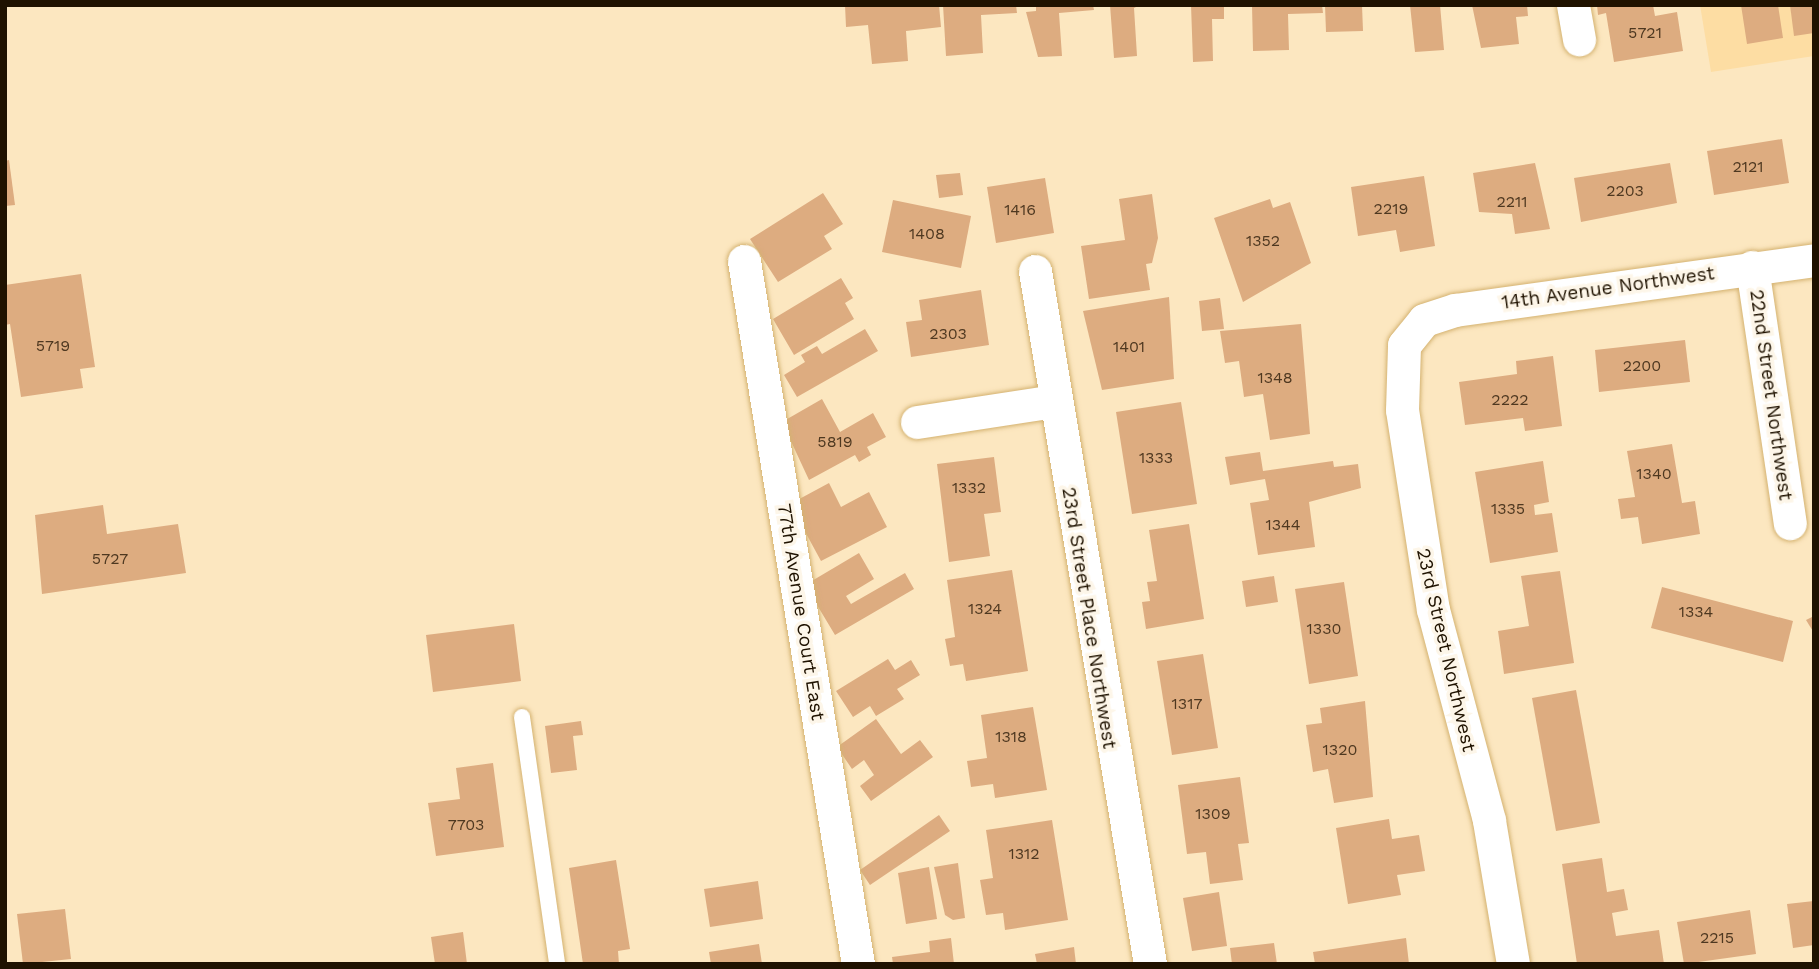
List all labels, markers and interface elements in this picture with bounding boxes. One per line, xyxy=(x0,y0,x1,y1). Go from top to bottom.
house number: 5721 xyxy=(1628,23,1662,43)
house number: 2121 xyxy=(1732,157,1764,177)
house number: 2203 xyxy=(1606,181,1644,201)
house number: 2211 xyxy=(1496,192,1528,212)
house number: 2219 xyxy=(1374,199,1408,219)
house number: 1416 xyxy=(1004,200,1036,220)
house number: 1408 xyxy=(909,224,945,244)
house number: 1352 xyxy=(1246,231,1280,251)
street label: 14th Avenue Northwest xyxy=(1500,262,1716,314)
street label: 22nd Street Northwest xyxy=(1745,288,1797,502)
house number: 2303 xyxy=(929,324,967,344)
house number: 5719 xyxy=(36,336,70,356)
house number: 1401 xyxy=(1113,337,1145,357)
house number: 2200 xyxy=(1623,356,1661,376)
house number: 1348 xyxy=(1257,368,1293,388)
house number: 2222 xyxy=(1491,390,1529,410)
house number: 5819 xyxy=(817,432,853,452)
house number: 1333 xyxy=(1139,448,1173,468)
house number: 1340 xyxy=(1636,464,1672,484)
house number: 1332 xyxy=(952,478,986,498)
street label: 23rd Street Place Northwest xyxy=(1057,486,1121,750)
house number: 1335 xyxy=(1491,499,1525,519)
street label: 77th Avenue Court East xyxy=(773,502,829,722)
house number: 1344 xyxy=(1265,515,1301,535)
street label: 23rd Street Northwest xyxy=(1411,546,1481,754)
house number: 5727 xyxy=(92,549,128,569)
house number: 1324 xyxy=(968,599,1002,619)
house number: 1334 xyxy=(1679,602,1713,622)
house number: 1330 xyxy=(1307,619,1341,639)
house number: 1317 xyxy=(1172,694,1202,714)
house number: 1318 xyxy=(995,727,1027,747)
house number: 1320 xyxy=(1323,740,1357,760)
house number: 1309 xyxy=(1195,804,1231,824)
house number: 7703 xyxy=(448,815,484,835)
house number: 1312 xyxy=(1008,844,1040,864)
house number: 2215 xyxy=(1700,928,1734,948)

